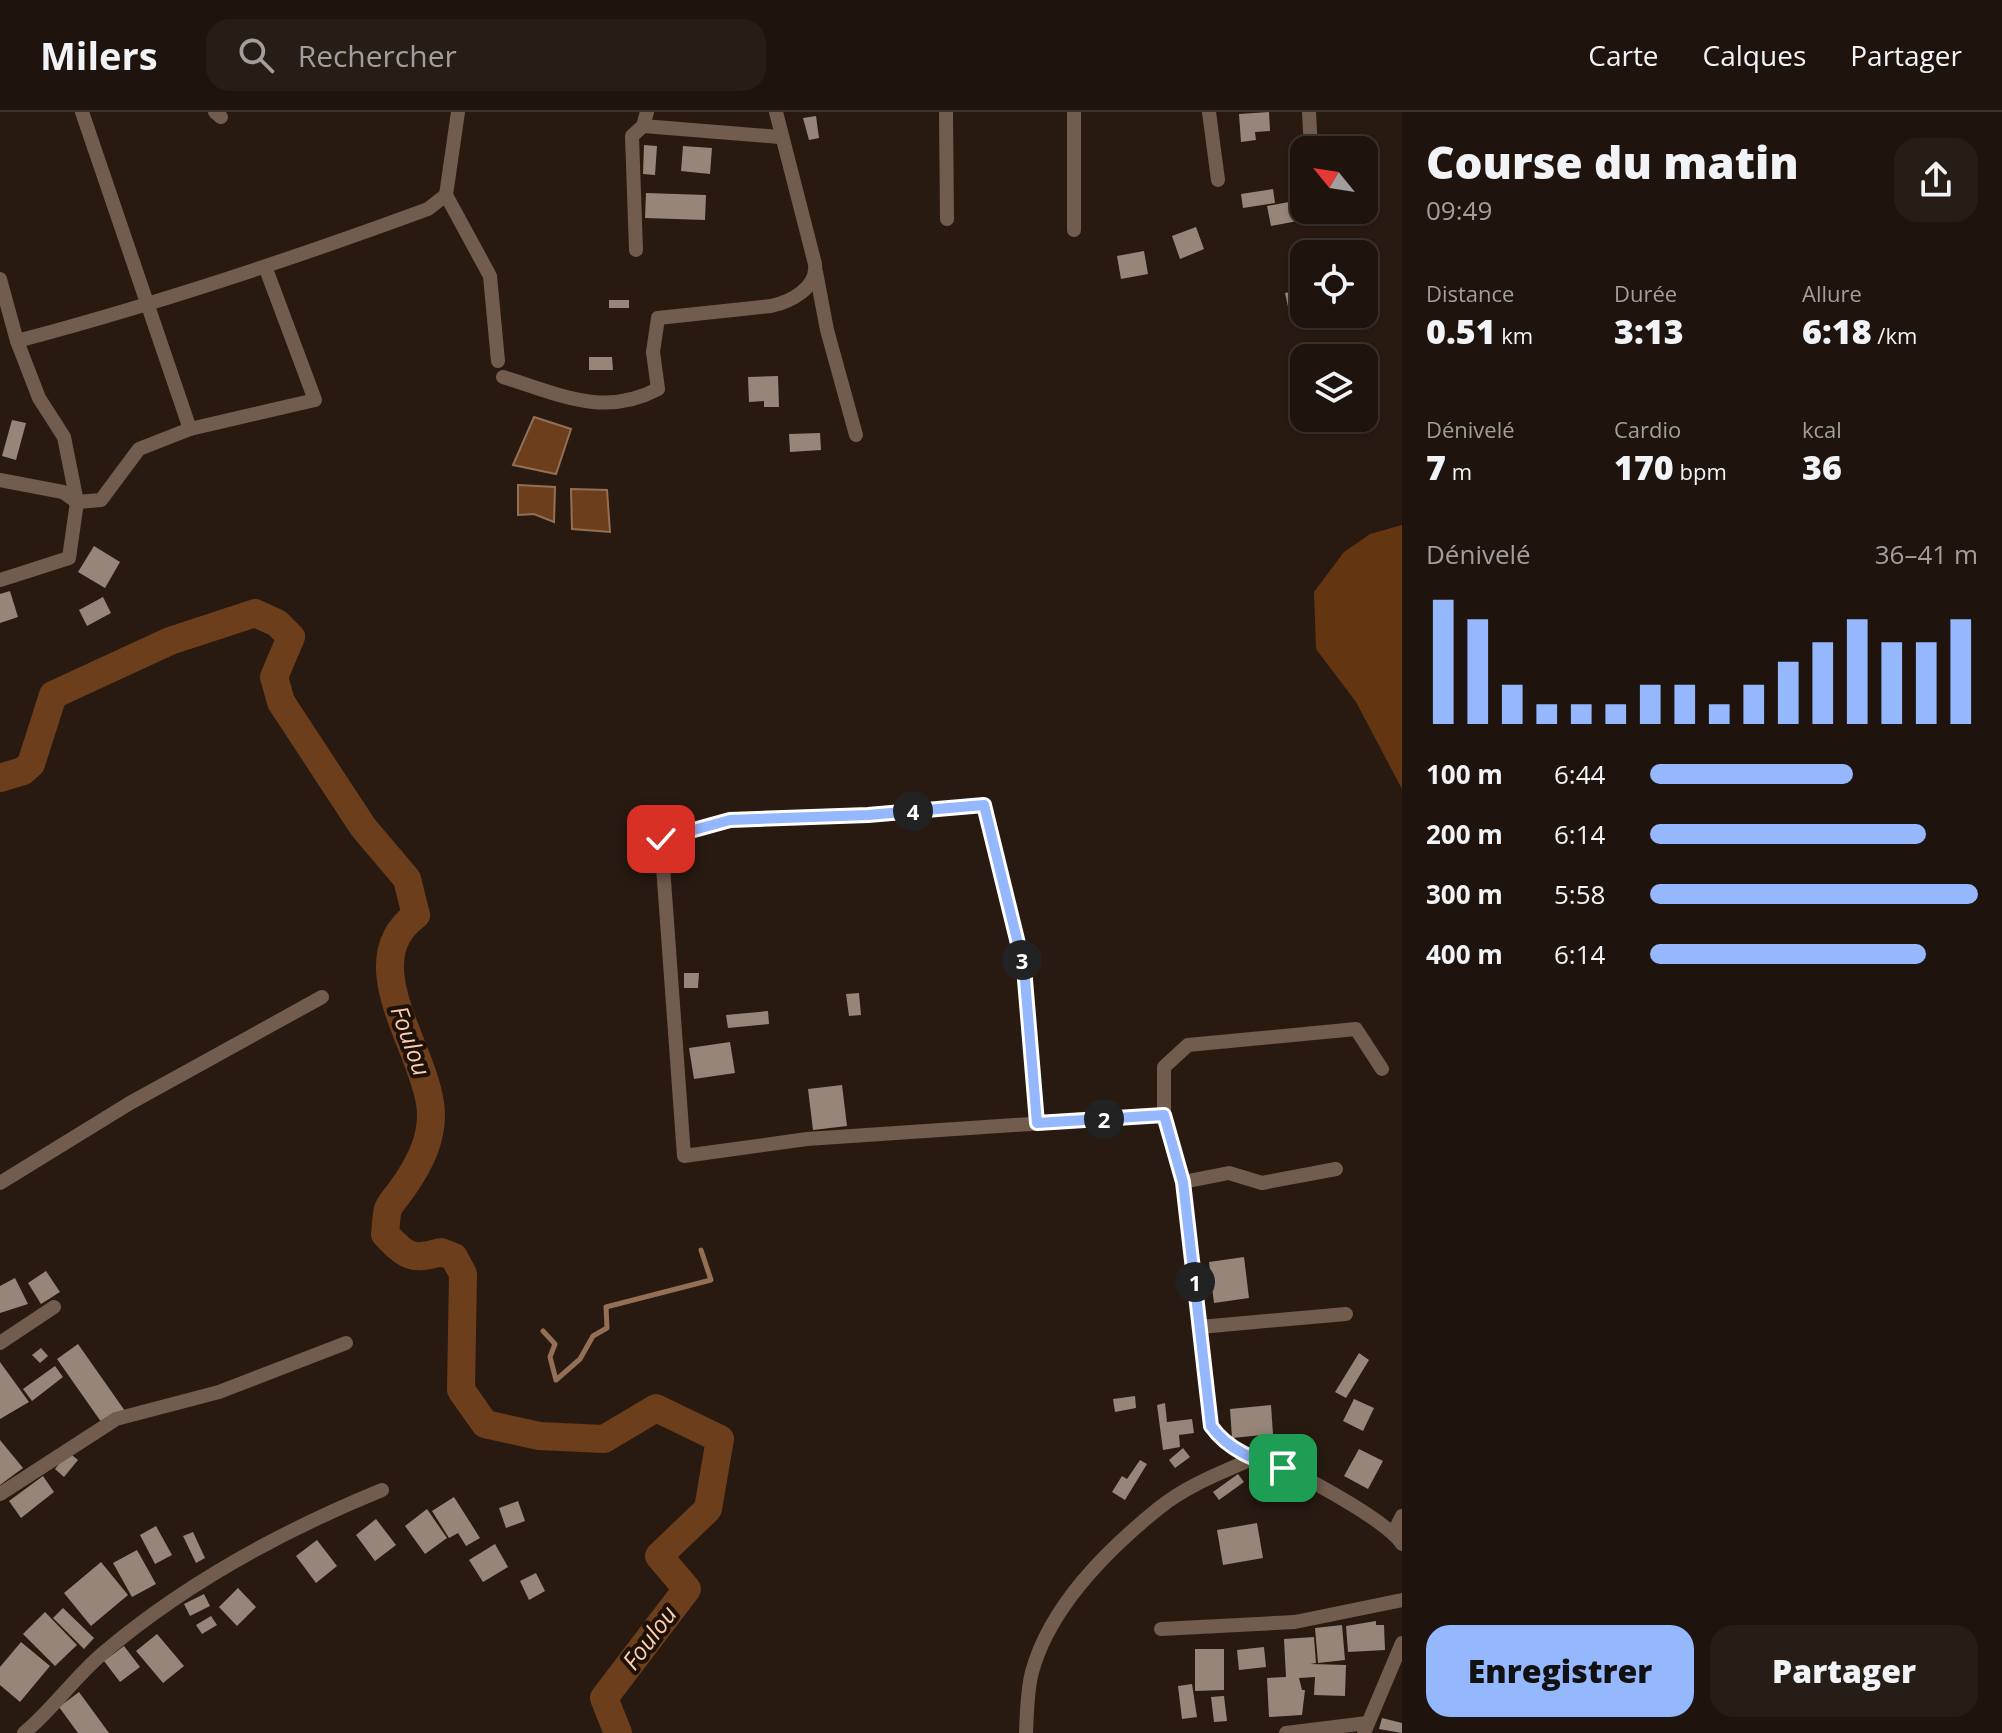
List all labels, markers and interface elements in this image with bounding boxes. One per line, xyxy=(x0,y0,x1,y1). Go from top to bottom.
search box xyxy=(206,19,766,91)
text: Milers xyxy=(40,29,158,81)
icon: search xyxy=(234,33,278,77)
text: Rechercher xyxy=(298,35,457,76)
text: Carte xyxy=(1588,36,1659,74)
text: Calques xyxy=(1703,36,1806,74)
text: Partager xyxy=(1850,36,1962,74)
text: Course du matin xyxy=(1426,132,1799,192)
north arrow xyxy=(1290,136,1378,224)
map controls xyxy=(1290,136,1378,432)
button: share xyxy=(1894,138,1978,222)
text: 09:49 xyxy=(1426,192,1492,228)
button: locate xyxy=(1290,240,1378,328)
text: Distance xyxy=(1426,278,1514,308)
text: Durée xyxy=(1614,278,1677,308)
text: Allure xyxy=(1802,278,1862,308)
text: 0.51 xyxy=(1426,308,1496,354)
text: 3:13 xyxy=(1614,308,1684,354)
text: 6:18 xyxy=(1802,308,1872,354)
text: km xyxy=(1496,320,1533,350)
text: /km xyxy=(1872,320,1917,350)
button: layers xyxy=(1290,344,1378,432)
text: Dénivelé xyxy=(1426,414,1515,444)
text: Cardio xyxy=(1614,414,1681,444)
text: kcal xyxy=(1802,414,1842,444)
text: 7 xyxy=(1426,444,1446,490)
text: 170 xyxy=(1614,444,1674,490)
text: 36 xyxy=(1802,444,1842,490)
text: m xyxy=(1446,456,1472,486)
text: bpm xyxy=(1674,456,1727,486)
text: Dénivelé xyxy=(1426,536,1531,572)
text: 36–41 m xyxy=(1875,536,1978,572)
text: 100 m xyxy=(1426,756,1503,792)
text: 6:44 xyxy=(1554,756,1605,792)
pin: 4 xyxy=(893,791,933,831)
text: 4 xyxy=(907,796,919,826)
pin xyxy=(627,805,695,873)
text: 200 m xyxy=(1426,816,1503,852)
text: 6:14 xyxy=(1554,816,1605,852)
icon: check xyxy=(639,817,683,861)
text: 300 m xyxy=(1426,876,1503,912)
text: 5:58 xyxy=(1554,876,1605,912)
text: 400 m xyxy=(1426,936,1503,972)
text: 6:14 xyxy=(1554,936,1605,972)
pin: 3 xyxy=(1002,940,1042,980)
text: 3 xyxy=(1016,945,1028,975)
water label: Foulou xyxy=(384,1001,439,1080)
pin: 2 xyxy=(1084,1099,1124,1139)
text: 2 xyxy=(1098,1104,1110,1134)
pin: 1 xyxy=(1175,1262,1215,1302)
text: 1 xyxy=(1189,1267,1201,1297)
pin xyxy=(1249,1434,1317,1502)
icon: arrive xyxy=(1261,1446,1305,1490)
water label: Foulou xyxy=(614,1598,684,1676)
button: Enregistrer xyxy=(1426,1625,1694,1717)
button: Partager xyxy=(1710,1625,1978,1717)

